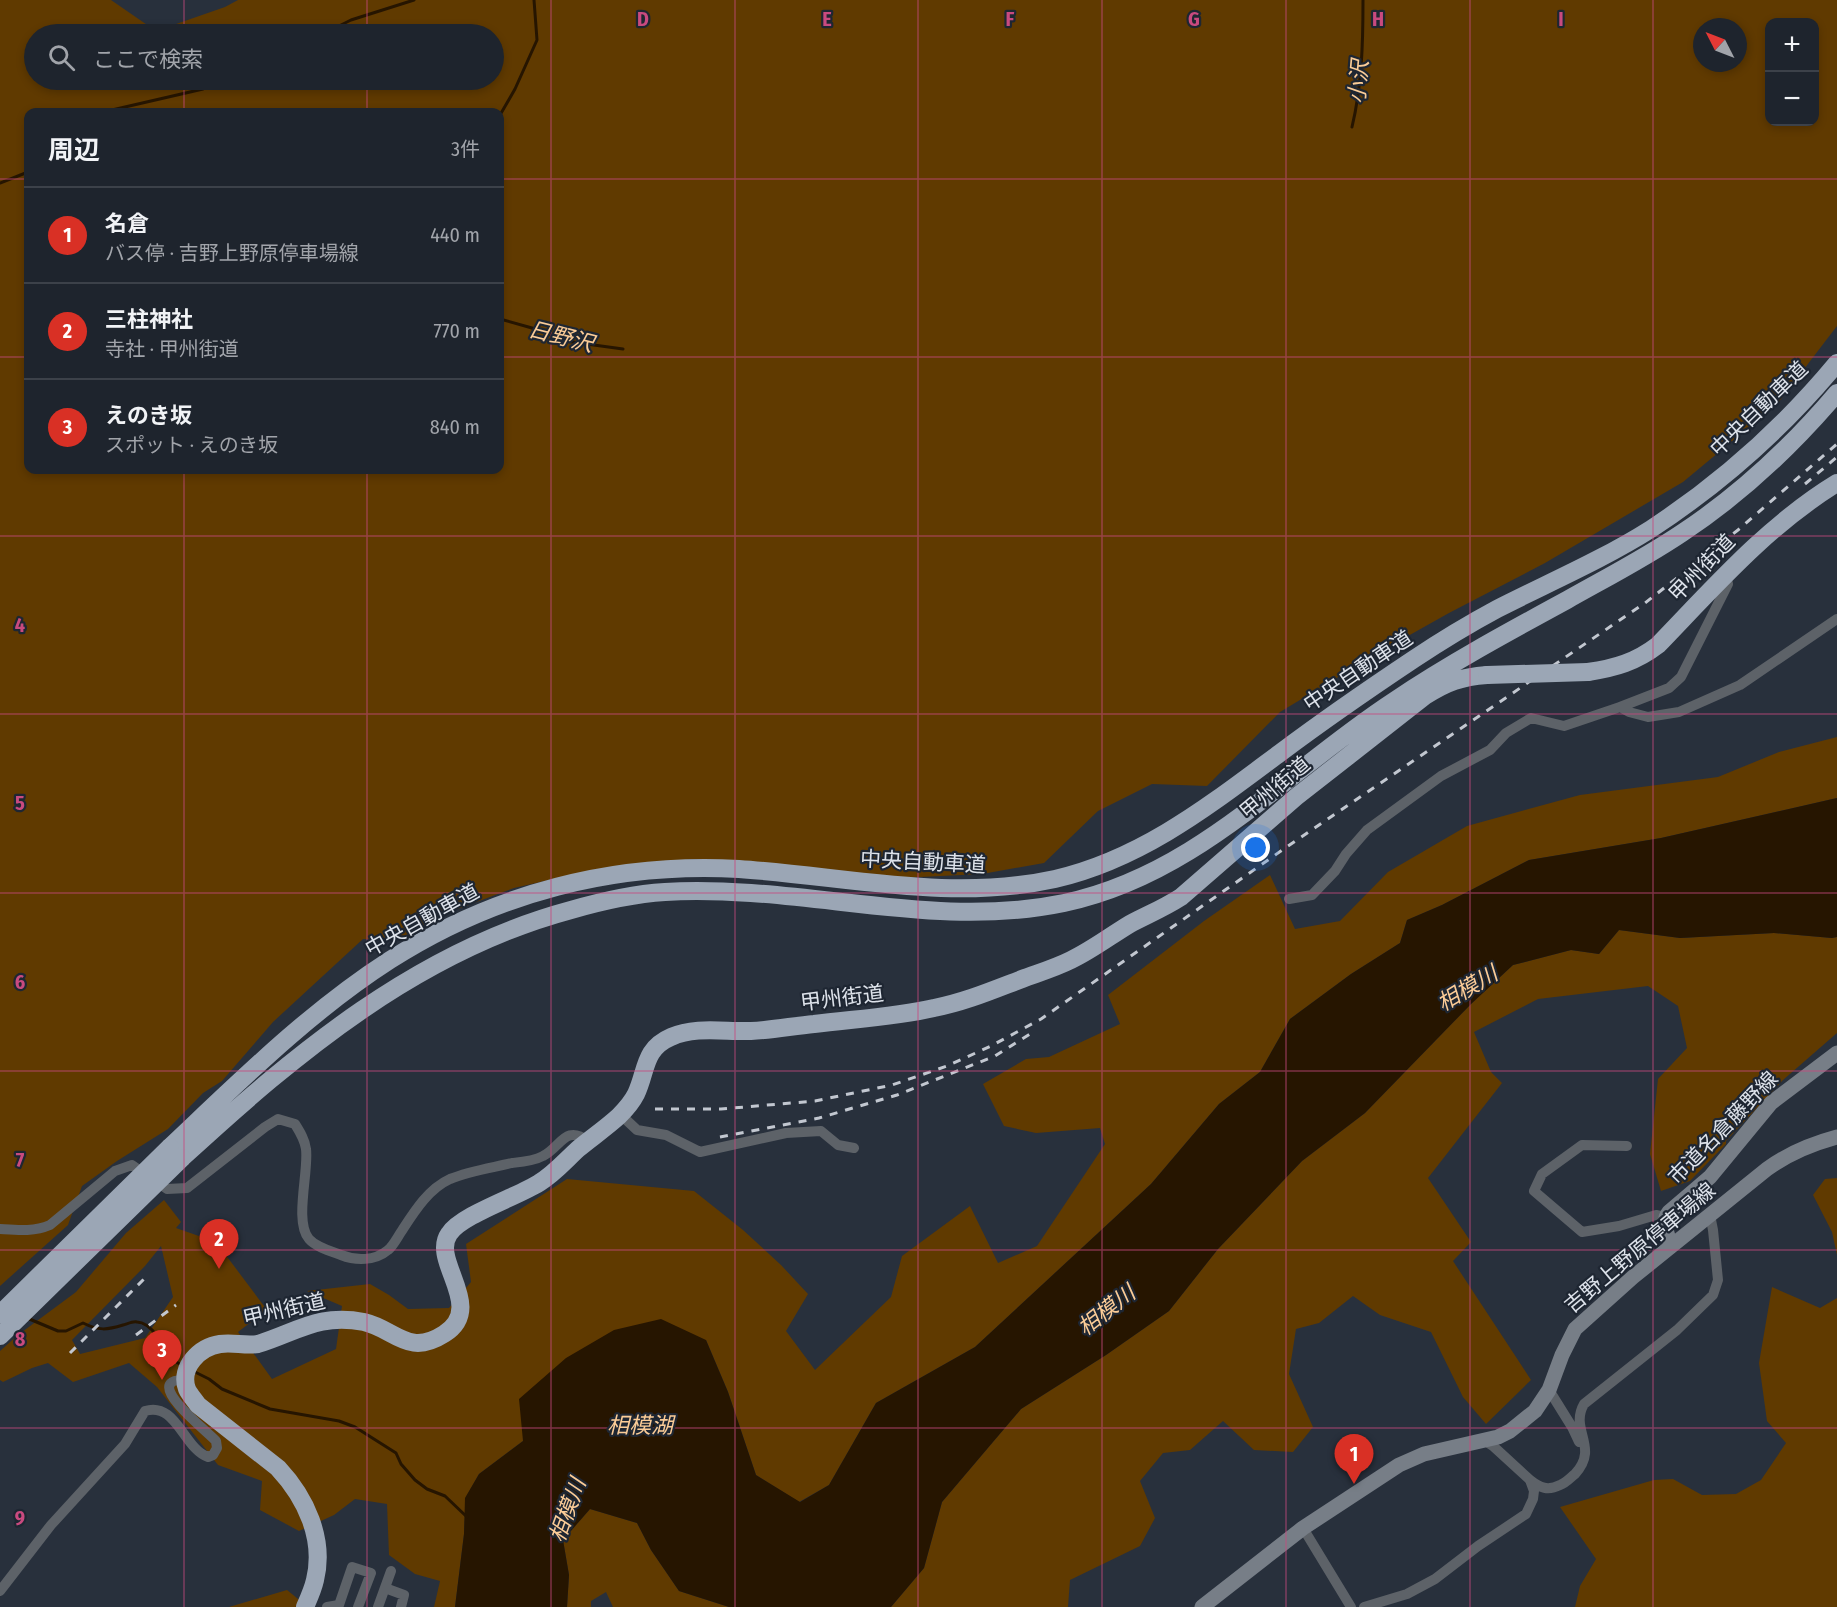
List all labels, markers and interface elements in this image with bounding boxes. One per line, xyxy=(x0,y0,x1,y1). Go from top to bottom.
text: D xyxy=(637,7,649,31)
text: E xyxy=(822,7,832,31)
text: F xyxy=(1006,7,1015,31)
text: G xyxy=(1188,7,1200,31)
text: H xyxy=(1372,7,1384,31)
text: I xyxy=(1558,7,1564,31)
north arrow xyxy=(1693,18,1747,72)
map controls xyxy=(1765,18,1819,126)
button: + xyxy=(1765,18,1819,72)
search box xyxy=(24,24,504,90)
icon: search xyxy=(45,41,78,74)
text: ここで検索 xyxy=(93,46,203,73)
water label: 小沢 xyxy=(1343,56,1374,105)
button: − xyxy=(1765,72,1819,126)
text: 周辺 xyxy=(48,135,100,166)
text: 3件 xyxy=(451,137,480,161)
text: 名倉 xyxy=(105,210,149,237)
text: 1 xyxy=(63,223,72,247)
text: 440 m xyxy=(430,223,480,247)
text: バス停 · 吉野上野原停車場線 xyxy=(105,241,359,265)
text: 三柱神社 xyxy=(105,306,193,333)
water label: 日野沢 xyxy=(526,315,599,358)
text: 2 xyxy=(63,319,72,343)
text: 770 m xyxy=(433,319,480,343)
text: 寺社 · 甲州街道 xyxy=(105,337,239,361)
street label: 中央自動車道 xyxy=(1705,356,1813,462)
text: えのき坂 xyxy=(105,402,192,429)
text: 3 xyxy=(63,415,72,439)
text: 840 m xyxy=(430,415,480,439)
text: スポット · えのき坂 xyxy=(105,433,278,457)
street label: 甲州街道 xyxy=(1663,529,1741,607)
text: 4 xyxy=(15,613,25,637)
street label: 中央自動車道 xyxy=(1299,625,1417,717)
street label: 甲州街道 xyxy=(1234,751,1316,825)
text: 5 xyxy=(15,791,25,815)
your location xyxy=(1241,833,1270,862)
street label: 中央自動車道 xyxy=(859,846,987,878)
street label: 中央自動車道 xyxy=(361,878,483,962)
water label: 相模川 xyxy=(1432,959,1504,1017)
text: 6 xyxy=(15,970,25,994)
street label: 甲州街道 xyxy=(799,980,885,1016)
street label: 市道名倉藤野線 xyxy=(1663,1066,1783,1190)
text: 7 xyxy=(16,1148,25,1172)
street label: 吉野上野原停車場線 xyxy=(1559,1177,1721,1319)
pin: 2 xyxy=(200,1220,238,1269)
water label: 相模川 xyxy=(1072,1278,1142,1341)
street label: 甲州街道 xyxy=(240,1288,328,1332)
text: 8 xyxy=(15,1327,26,1351)
pin: 3 xyxy=(142,1330,182,1380)
water label: 相模湖 xyxy=(607,1412,676,1439)
pin: 1 xyxy=(1334,1434,1374,1484)
water label: 相模川 xyxy=(543,1473,592,1546)
text: 9 xyxy=(15,1506,25,1530)

